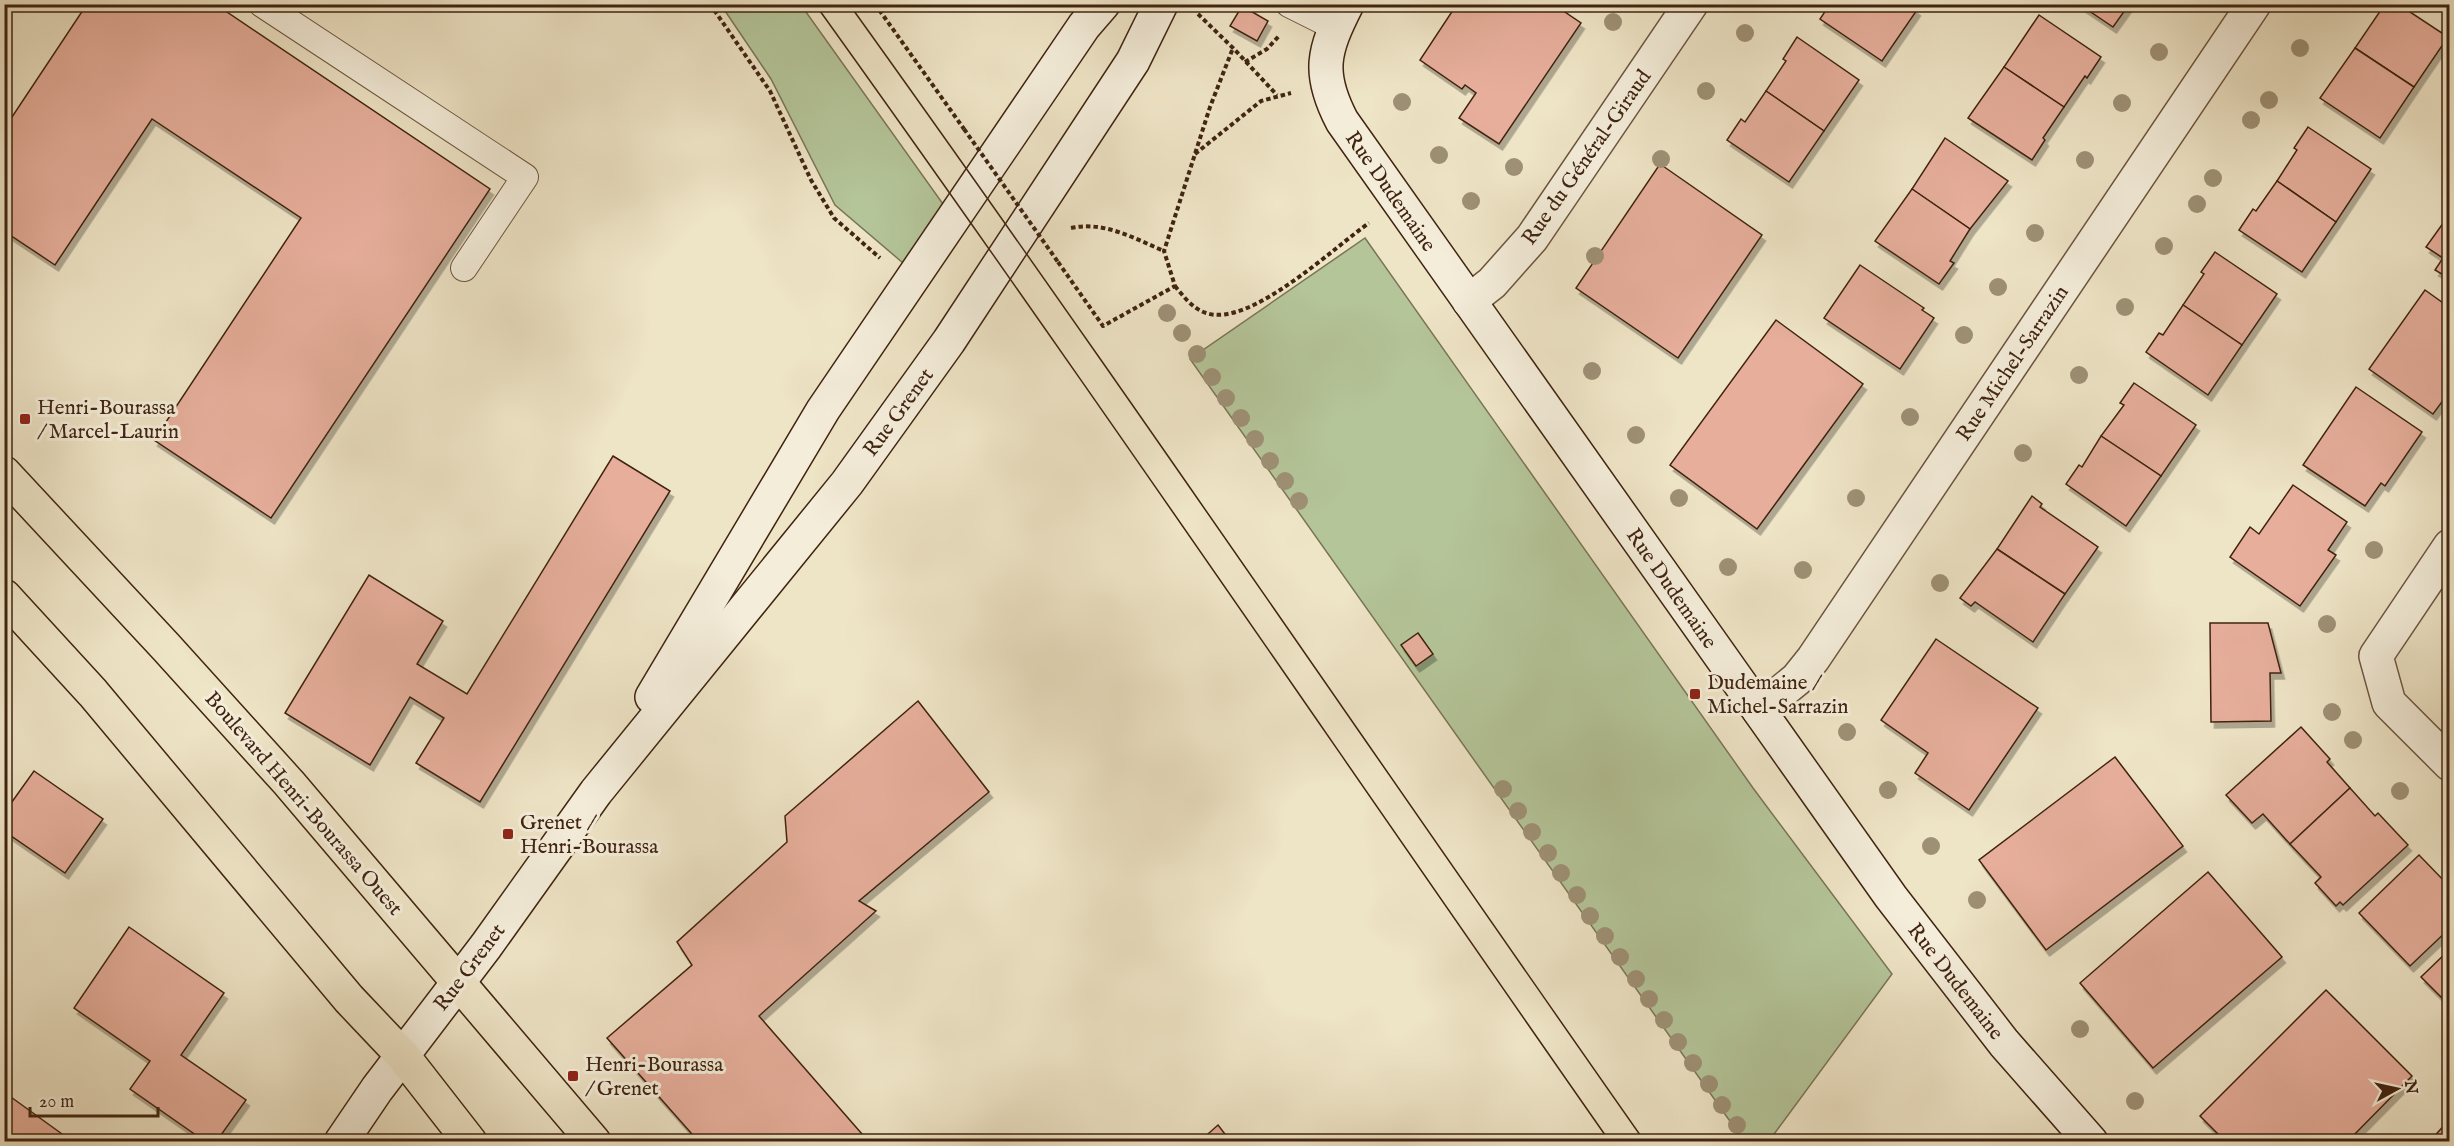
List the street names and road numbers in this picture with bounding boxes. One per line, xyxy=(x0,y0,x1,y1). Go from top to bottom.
street label: Rue du Général-Giraud xyxy=(1516,64,1658,251)
street label: Rue Dudemaine xyxy=(1338,126,1442,258)
street label: Rue Michel-Sarrazin xyxy=(1951,281,2075,447)
street label: Rue Grenet xyxy=(858,363,940,463)
street label: Rue Dudemaine xyxy=(1619,523,1723,655)
street label: Boulevard Henri-Bourassa Ouest xyxy=(198,686,408,922)
street label: Rue Dudemaine xyxy=(1901,918,2009,1046)
street label: Rue Grenet xyxy=(428,919,512,1017)

